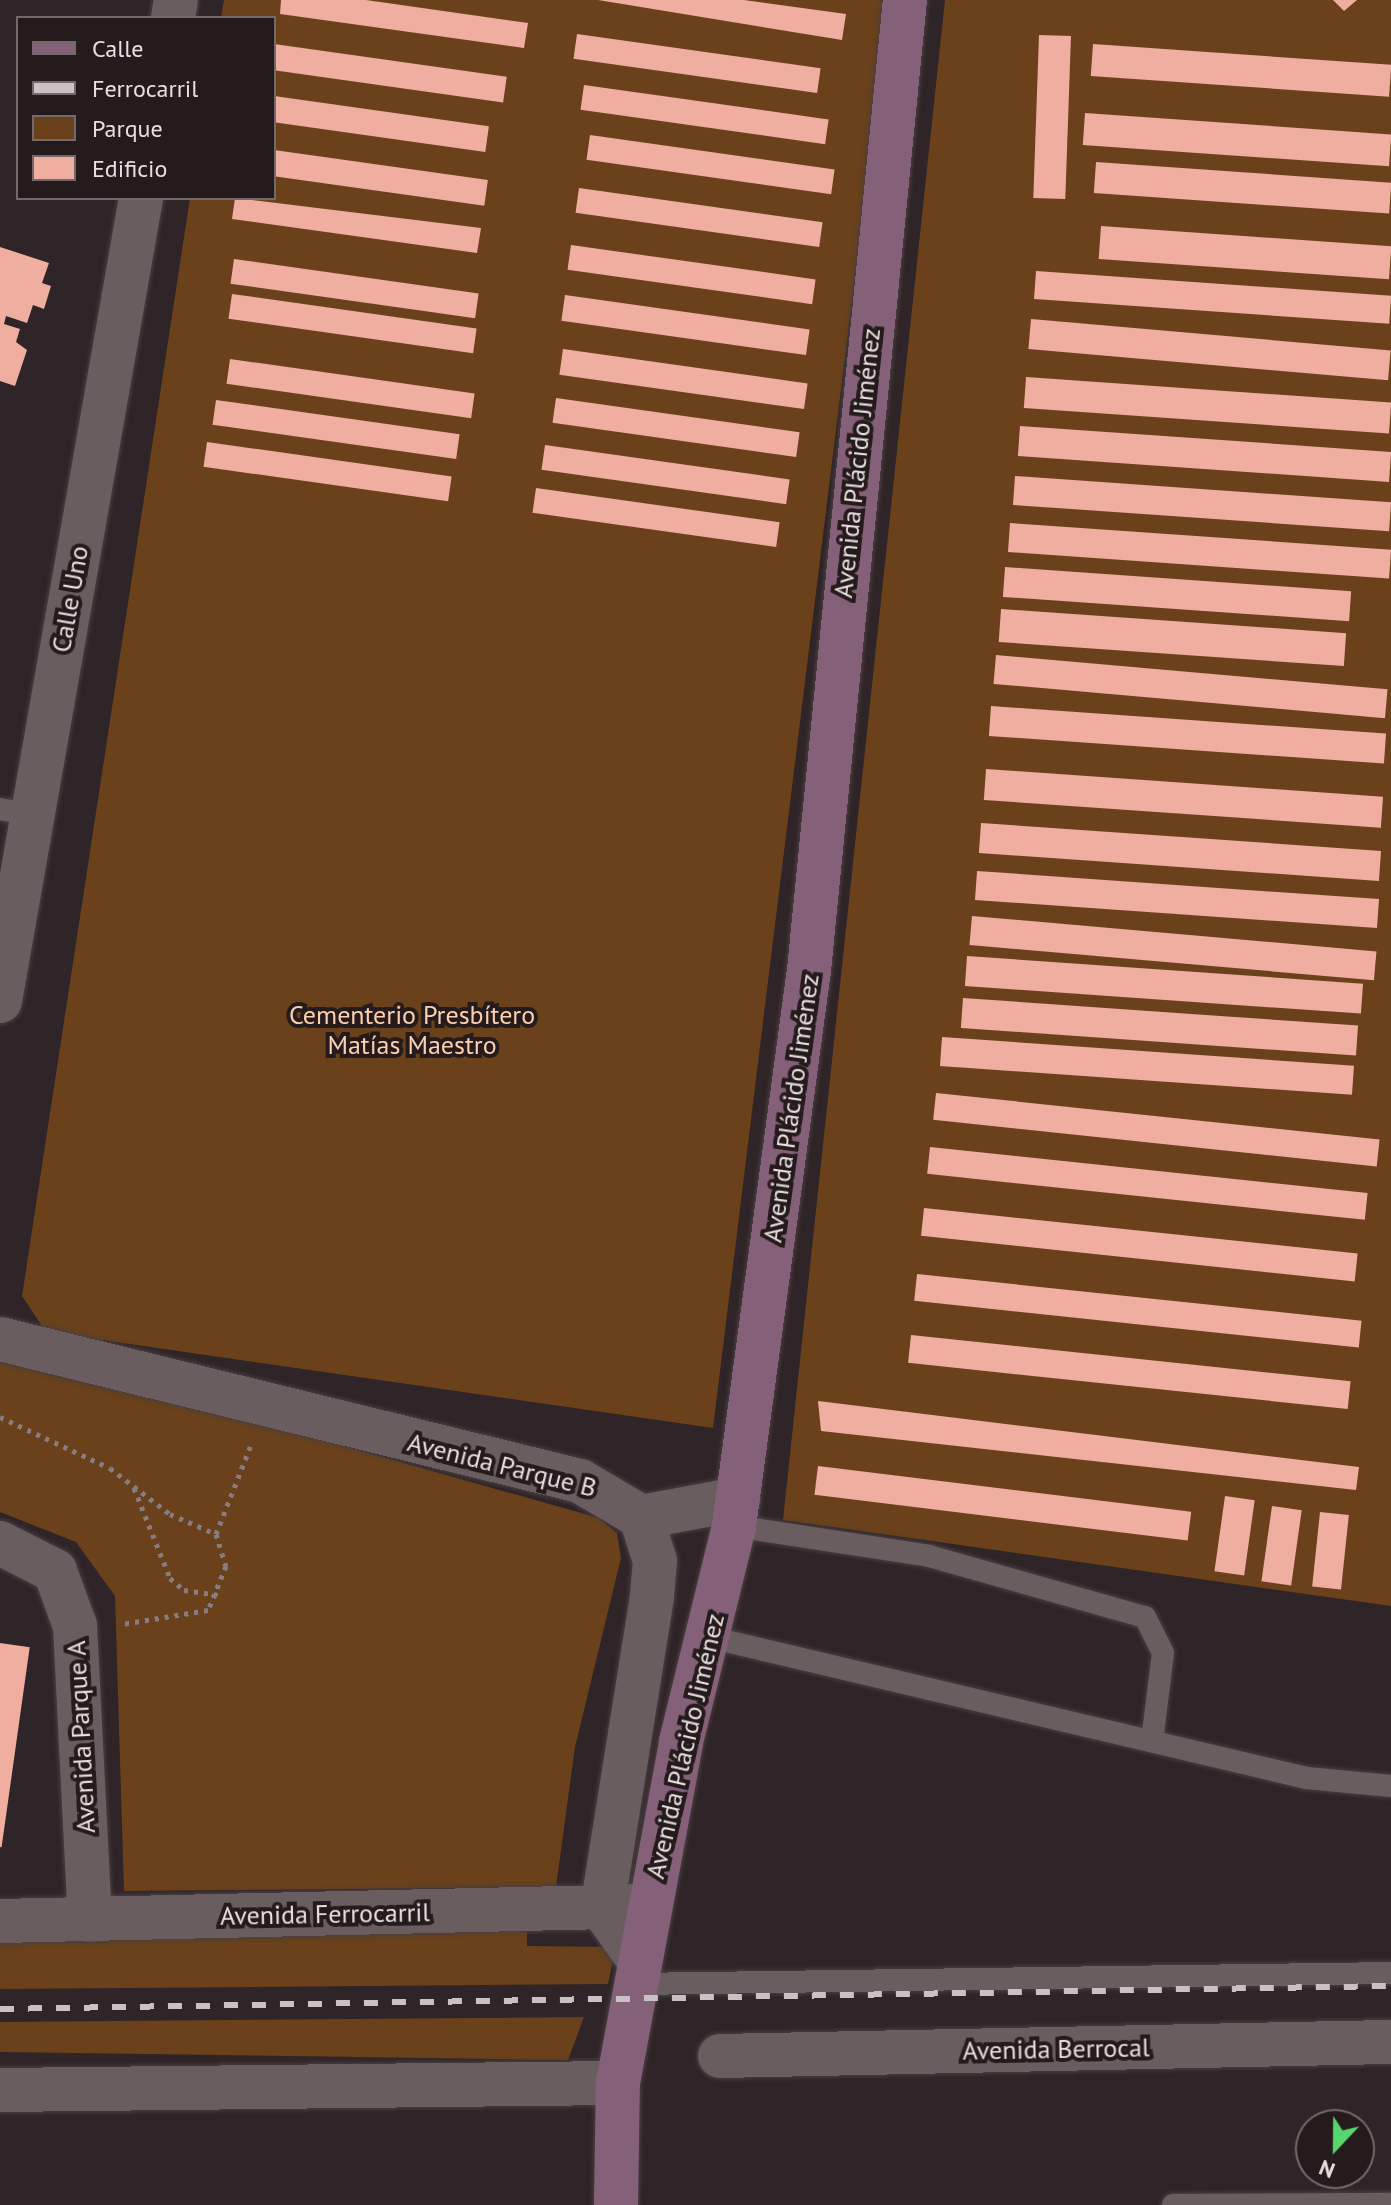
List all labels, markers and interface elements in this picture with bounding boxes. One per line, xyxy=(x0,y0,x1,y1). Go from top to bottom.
legend xyxy=(16,16,276,200)
text: Calle xyxy=(92,33,143,64)
text: Ferrocarril xyxy=(92,73,198,104)
text: Parque xyxy=(92,113,163,144)
text: Edificio xyxy=(92,153,167,184)
street label: Avenida Plácido Jiménez xyxy=(827,327,887,599)
street label: Calle Uno xyxy=(45,543,95,655)
street label: Avenida Plácido Jiménez xyxy=(757,972,825,1244)
park label: Cementerio Presbítero Matías Maestro xyxy=(289,999,535,1060)
street label: Avenida Parque B xyxy=(404,1426,600,1504)
street label: Avenida Plácido Jiménez xyxy=(639,1610,731,1882)
street label: Avenida Parque A xyxy=(60,1640,102,1834)
street label: Avenida Ferrocarril xyxy=(220,1897,430,1931)
street label: Avenida Berrocal xyxy=(962,2032,1150,2066)
north arrow xyxy=(1295,2109,1375,2189)
text: N xyxy=(1315,2154,1339,2185)

